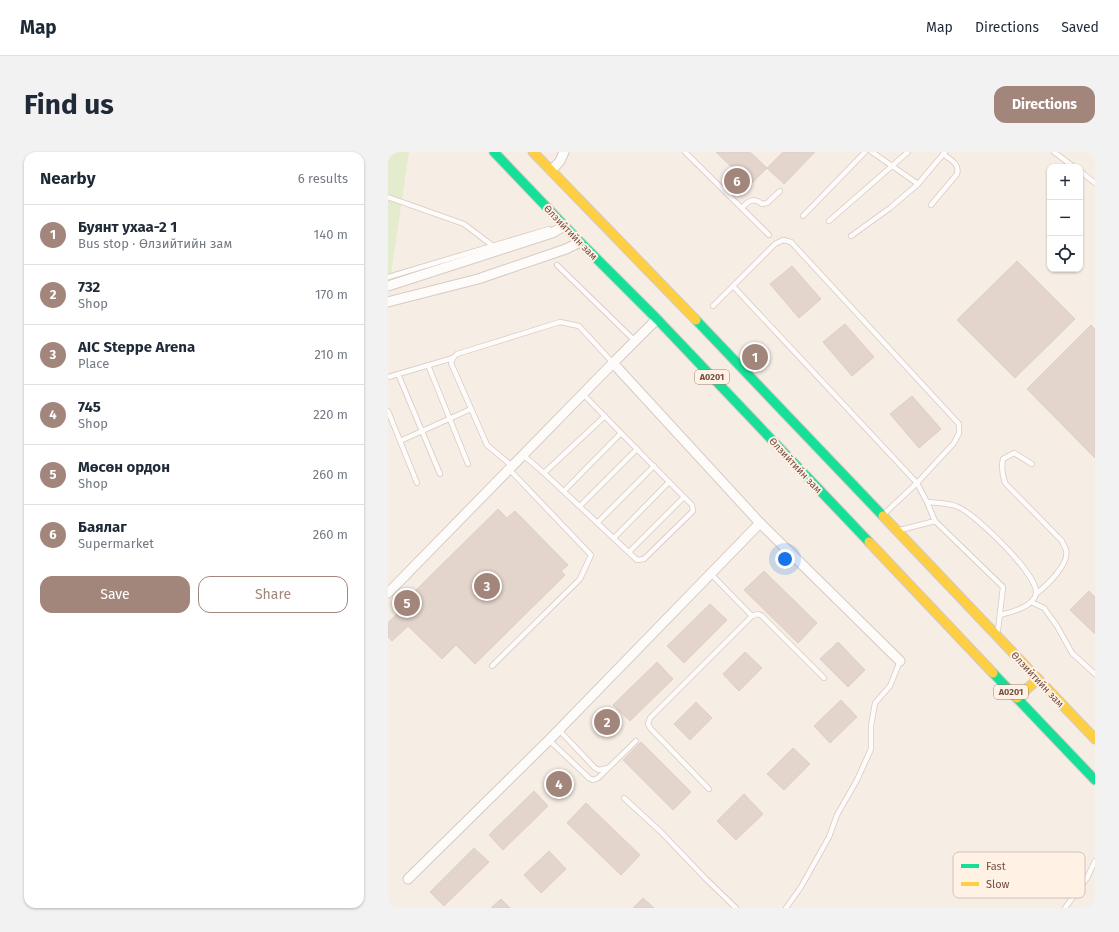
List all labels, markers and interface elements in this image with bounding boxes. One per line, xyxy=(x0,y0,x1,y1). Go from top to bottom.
text: Map xyxy=(20,16,57,39)
text: Map xyxy=(926,19,953,36)
text: Directions xyxy=(975,19,1039,36)
text: Saved xyxy=(1061,19,1099,36)
button: Directions xyxy=(994,86,1095,123)
text: Find us xyxy=(24,88,114,121)
map controls xyxy=(1047,164,1083,272)
button: + xyxy=(1047,164,1083,200)
pin: 6 xyxy=(724,166,750,196)
text: Nearby xyxy=(40,168,95,189)
text: 6 results xyxy=(298,171,348,186)
button: − xyxy=(1047,200,1083,236)
street label: Өлзийтийн зам xyxy=(541,203,600,263)
text: Буянт ухаа-2 1 xyxy=(78,218,177,236)
text: 1 xyxy=(50,227,56,242)
text: 140 m xyxy=(314,227,348,242)
text: Bus stop · Өлзийтийн зам xyxy=(78,236,232,251)
button: locate xyxy=(1047,236,1083,272)
text: 732 xyxy=(78,278,100,296)
text: 2 xyxy=(50,287,56,302)
text: 170 m xyxy=(315,287,348,302)
text: Shop xyxy=(78,296,108,311)
text: AIC Steppe Arena xyxy=(78,338,195,356)
pin: 1 xyxy=(742,342,768,372)
text: 3 xyxy=(50,347,56,362)
text: 210 m xyxy=(314,347,348,362)
text: Place xyxy=(78,356,109,371)
road number: A0201 xyxy=(695,370,729,384)
text: 745 xyxy=(78,398,101,416)
text: 4 xyxy=(49,407,57,422)
text: 220 m xyxy=(313,407,348,422)
text: Shop xyxy=(78,416,108,431)
street label: Өлзийтийн зам xyxy=(766,435,824,496)
text: Мөсөн ордон xyxy=(78,458,170,476)
text: 5 xyxy=(50,467,56,482)
text: 260 m xyxy=(313,467,348,482)
text: Shop xyxy=(78,476,108,491)
text: Баялаг xyxy=(78,518,127,536)
text: 6 xyxy=(49,527,57,542)
text: 260 m xyxy=(313,527,348,542)
text: Supermarket xyxy=(78,536,154,551)
your location xyxy=(775,549,795,569)
pin: 3 xyxy=(474,571,500,601)
button: Save xyxy=(40,576,190,613)
button: Share xyxy=(198,576,348,613)
pin: 5 xyxy=(394,588,420,618)
street label: Өлзийтийн зам xyxy=(1008,649,1066,710)
road number: A0201 xyxy=(994,685,1028,699)
pin: 2 xyxy=(594,707,620,737)
pin: 4 xyxy=(546,769,572,799)
legend xyxy=(953,852,1085,898)
text: Fast xyxy=(986,860,1006,873)
text: Slow xyxy=(986,878,1010,891)

